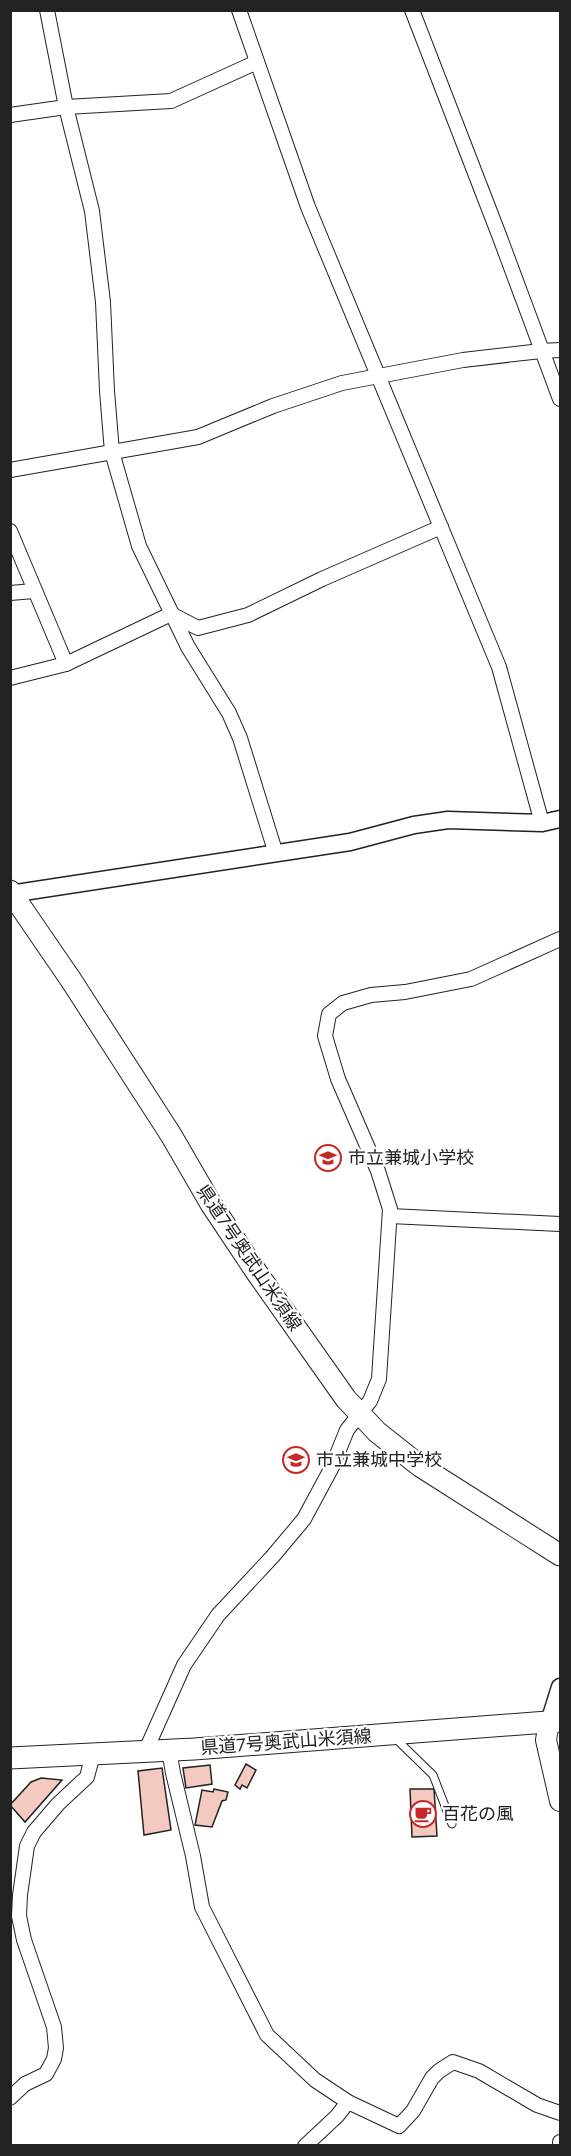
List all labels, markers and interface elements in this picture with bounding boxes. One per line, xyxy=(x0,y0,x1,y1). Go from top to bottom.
school or university icon: 市立兼城小学校 xyxy=(313,1143,343,1173)
place label: 市立兼城小学校 xyxy=(348,1145,474,1171)
street label: 県道7号奥武山米須線 xyxy=(190,1180,308,1336)
school or university icon: 市立兼城中学校 xyxy=(281,1445,311,1475)
place label: 市立兼城中学校 xyxy=(316,1447,442,1473)
street label: 県道7号奥武山米須線 xyxy=(200,1723,372,1761)
cafe icon: 百花の風 xyxy=(408,1799,438,1829)
place label: 百花の風 xyxy=(442,1801,514,1827)

